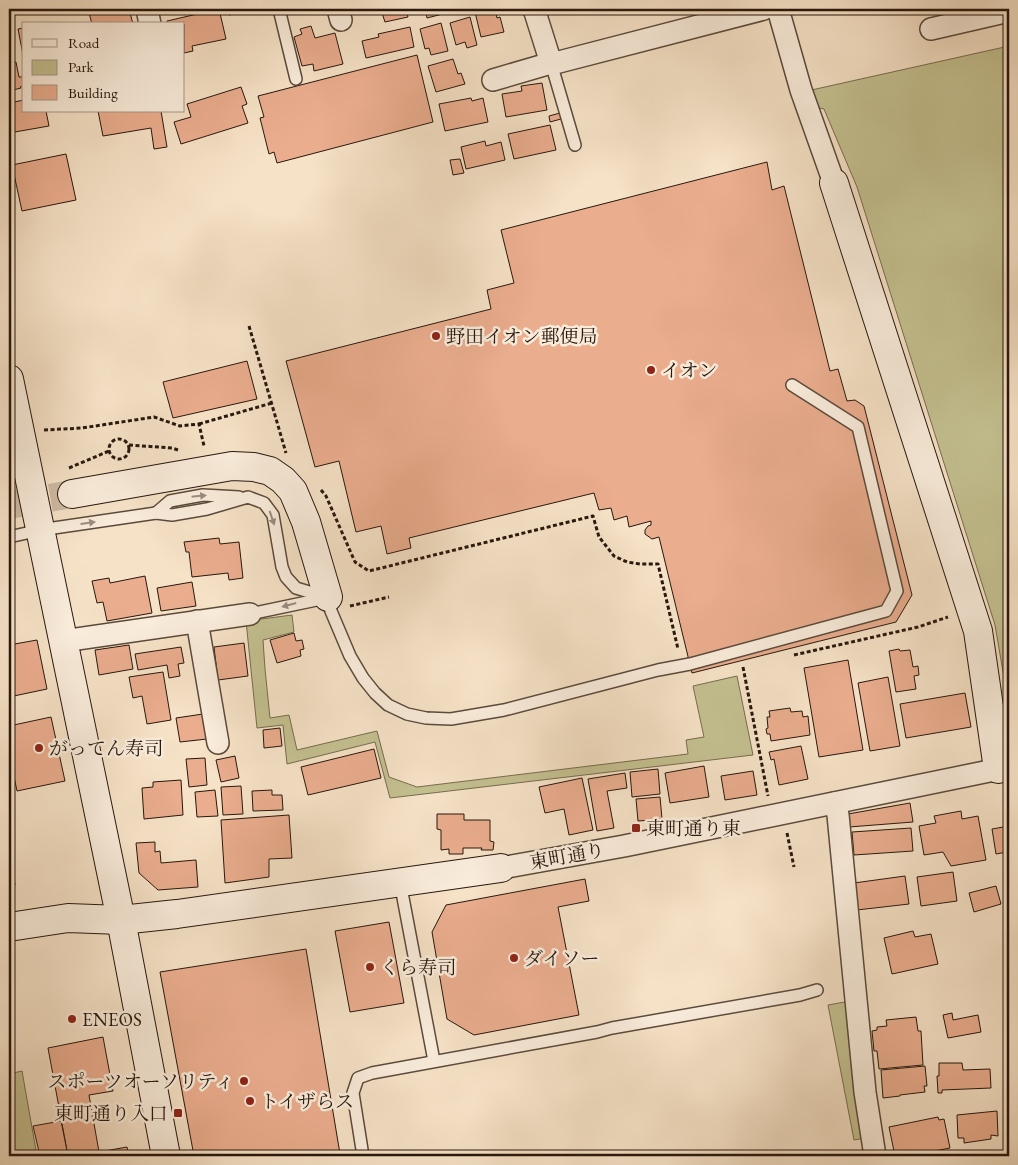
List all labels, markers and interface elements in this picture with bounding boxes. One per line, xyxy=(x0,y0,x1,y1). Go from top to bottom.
legend xyxy=(22,22,185,112)
text: Road xyxy=(68,33,100,52)
text: Park xyxy=(68,57,95,76)
text: Building xyxy=(68,83,118,102)
place label: 野田イオン郵便局 xyxy=(446,324,597,349)
marker: 野田イオン郵便局 xyxy=(430,330,442,342)
place label: イオン xyxy=(661,358,717,383)
marker: イオン xyxy=(645,364,657,376)
one-way arrow xyxy=(192,492,208,500)
one-way arrow xyxy=(268,511,276,526)
one-way arrow xyxy=(80,519,96,527)
one-way arrow xyxy=(281,602,296,610)
place label: がってん寿司 xyxy=(49,736,163,761)
marker: がってん寿司 xyxy=(33,742,45,754)
place label: 東町通り東 xyxy=(646,816,741,841)
marker: 東町通り東 xyxy=(630,822,642,834)
street label: 東町通り xyxy=(527,837,607,875)
place label: ダイソー xyxy=(524,946,600,971)
marker: ダイソー xyxy=(508,952,520,964)
place label: くら寿司 xyxy=(380,955,456,980)
marker: くら寿司 xyxy=(364,961,376,973)
place label: ENEOS xyxy=(82,1007,142,1032)
marker: ENEOS xyxy=(66,1013,78,1025)
place label: スポーツオーソリティ xyxy=(47,1069,234,1094)
marker: スポーツオーソリティ xyxy=(238,1075,250,1087)
place label: トイザらス xyxy=(260,1089,354,1114)
marker: トイザらス xyxy=(244,1095,256,1107)
place label: 東町通り入口 xyxy=(54,1101,168,1126)
marker: 東町通り入口 xyxy=(172,1107,184,1119)

